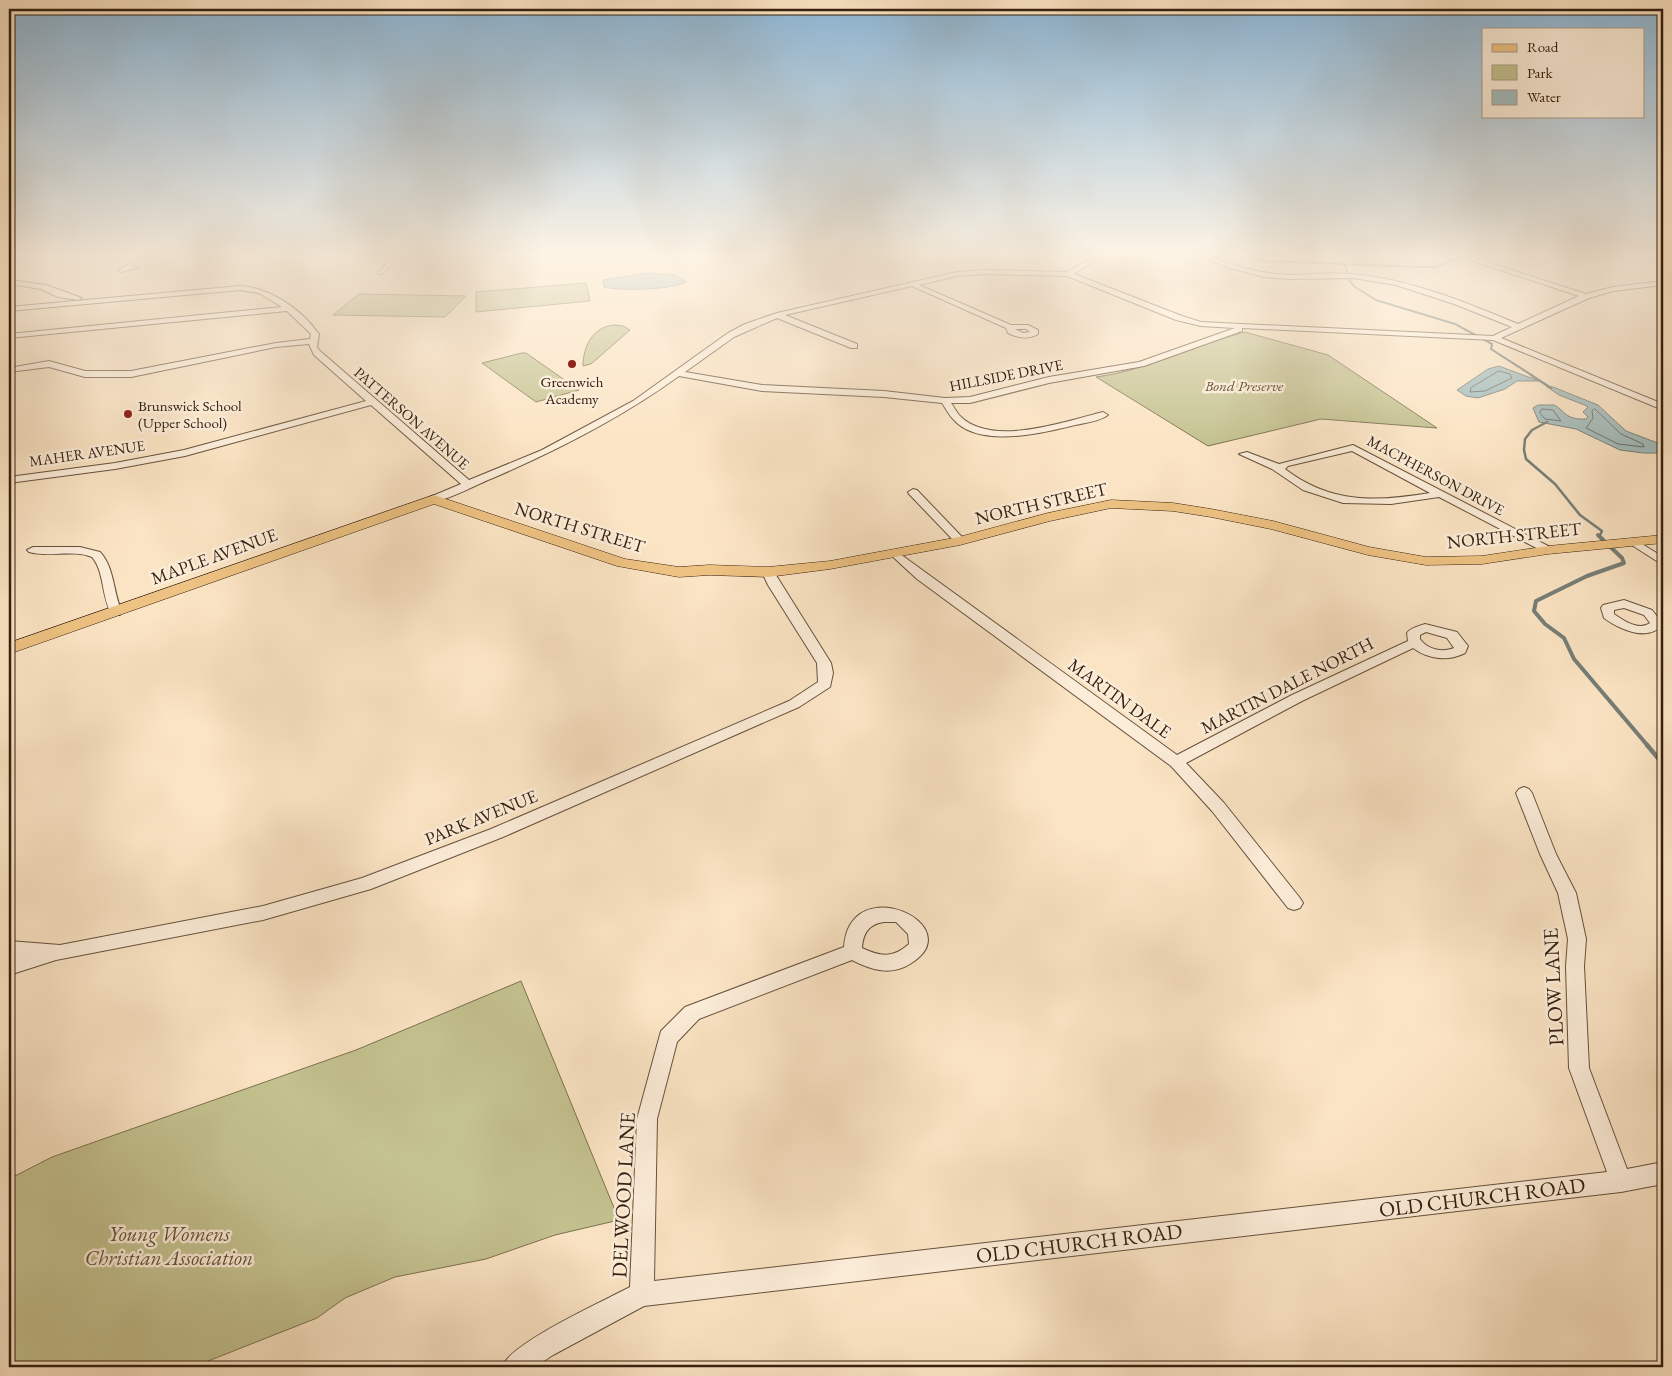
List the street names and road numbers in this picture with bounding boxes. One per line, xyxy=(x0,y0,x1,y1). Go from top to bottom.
street label: HILLSIDE DRIVE xyxy=(948,355,1065,395)
street label: PATTERSON AVENUE xyxy=(350,363,474,474)
street label: MACPHERSON DRIVE xyxy=(1364,431,1508,519)
street label: MAHER AVENUE xyxy=(28,435,147,471)
street label: NORTH STREET xyxy=(973,476,1110,529)
street label: NORTH STREET xyxy=(512,496,649,558)
street label: NORTH STREET xyxy=(1446,516,1583,553)
street label: MAPLE AVENUE xyxy=(148,522,280,590)
street label: MARTIN DALE NORTH xyxy=(1197,631,1377,739)
street label: MARTIN DALE xyxy=(1064,653,1176,743)
street label: PARK AVENUE xyxy=(421,784,541,850)
street label: PLOW LANE xyxy=(1536,927,1570,1047)
street label: DELWOOD LANE xyxy=(605,1111,641,1278)
street label: OLD CHURCH ROAD xyxy=(1377,1171,1587,1223)
street label: OLD CHURCH ROAD xyxy=(974,1217,1184,1269)

